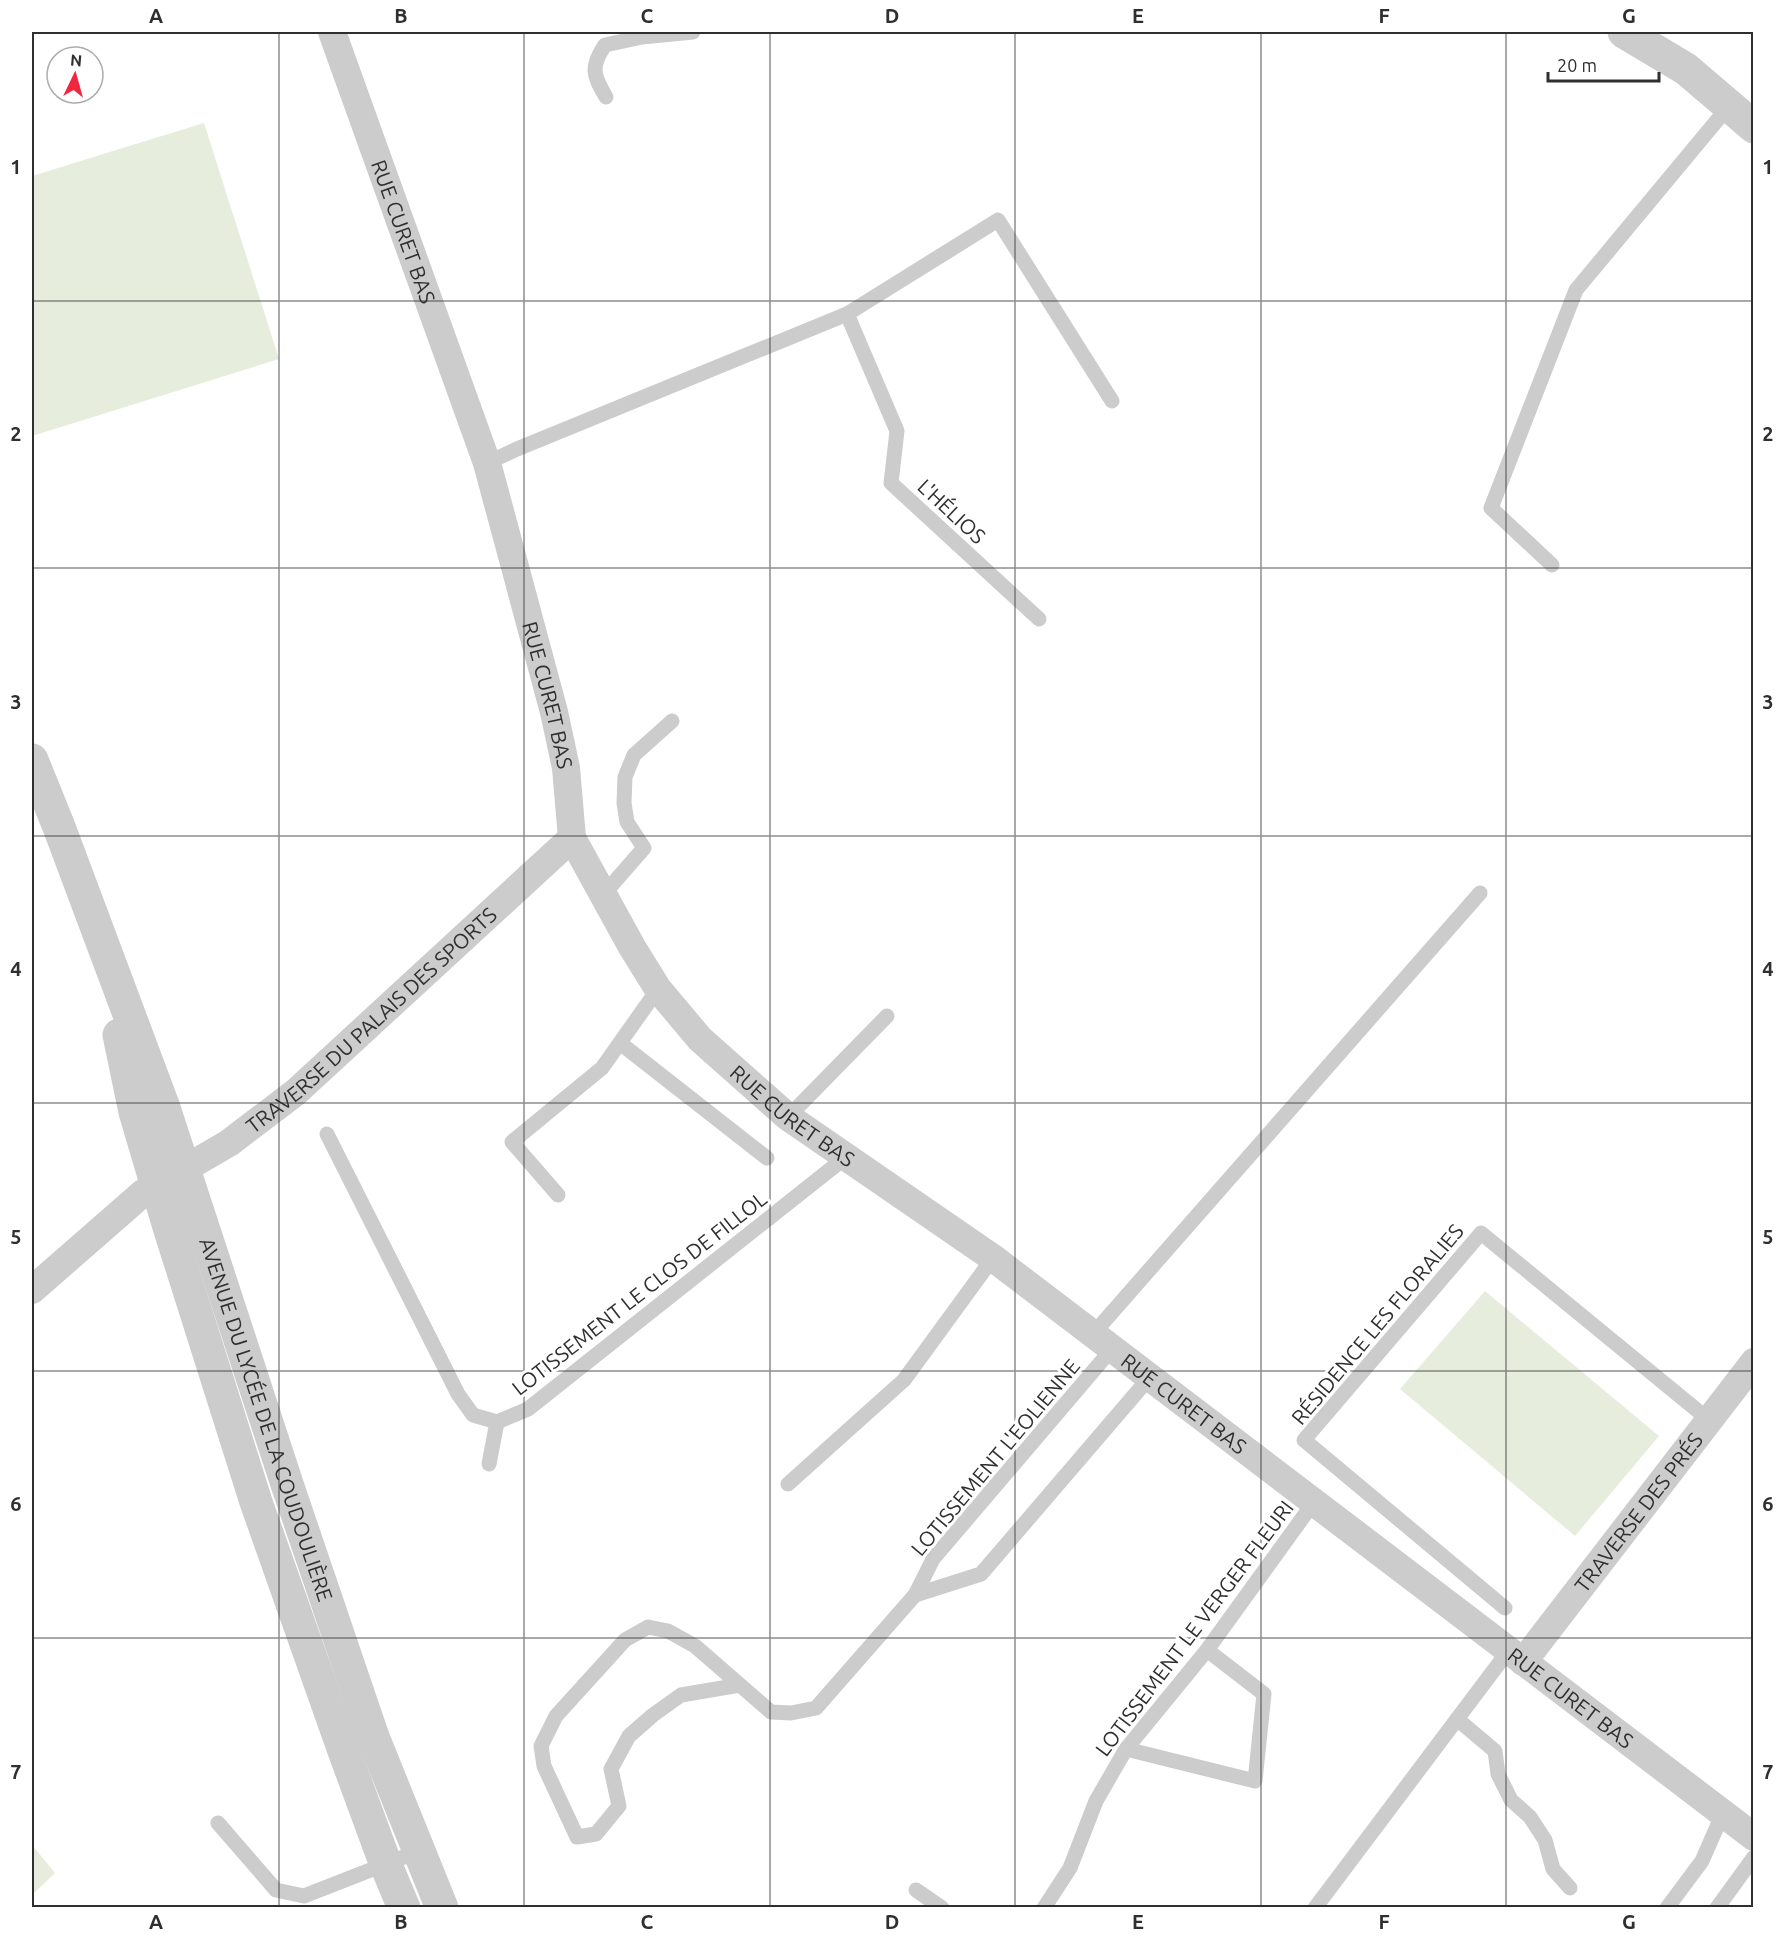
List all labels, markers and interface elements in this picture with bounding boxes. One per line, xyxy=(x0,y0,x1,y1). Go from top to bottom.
text: A xyxy=(149,4,163,27)
text: B xyxy=(394,4,408,27)
text: C xyxy=(641,4,654,27)
text: D xyxy=(885,4,899,27)
text: E xyxy=(1132,4,1144,27)
text: F xyxy=(1378,4,1390,27)
text: G xyxy=(1622,4,1636,27)
north arrow xyxy=(45,45,105,105)
scale bar xyxy=(1548,45,1659,83)
text: N xyxy=(70,51,83,70)
text: 20 m xyxy=(1557,55,1597,75)
text: 1 xyxy=(10,155,22,178)
text: 1 xyxy=(1762,155,1774,178)
street label: RUE CURET BAS xyxy=(367,156,441,307)
text: 2 xyxy=(10,422,22,445)
text: 2 xyxy=(1762,422,1774,445)
street label: L'HÉLIOS xyxy=(913,474,991,548)
street label: RUE CURET BAS xyxy=(518,619,578,771)
text: 3 xyxy=(10,690,22,713)
text: 3 xyxy=(1762,690,1774,713)
street label: TRAVERSE DU PALAIS DES SPORTS xyxy=(241,902,501,1138)
text: 4 xyxy=(10,957,22,980)
text: 4 xyxy=(1762,957,1774,980)
street label: RUE CURET BAS xyxy=(726,1060,859,1171)
street label: LOTISSEMENT LE CLOS DE FILLOL xyxy=(507,1186,771,1400)
street label: RÉSIDENCE LES FLORALIES xyxy=(1286,1219,1468,1429)
text: 5 xyxy=(10,1225,22,1248)
text: 5 xyxy=(1762,1225,1774,1248)
street label: AVENUE DU LYCÉE DE LA COUDOULIÈRE xyxy=(195,1234,338,1604)
street label: RUE CURET BAS xyxy=(1117,1348,1251,1459)
street label: LOTISSEMENT L'EOLIENNE xyxy=(906,1354,1084,1560)
street label: TRAVERSE DES PRÉS xyxy=(1569,1428,1707,1597)
text: 6 xyxy=(10,1492,22,1515)
text: 6 xyxy=(1762,1492,1774,1515)
street label: LOTISSEMENT LE VERGER FLEURI xyxy=(1090,1496,1298,1760)
street label: RUE CURET BAS xyxy=(1503,1642,1638,1753)
text: 7 xyxy=(10,1760,22,1783)
text: 7 xyxy=(1762,1760,1774,1783)
text: A xyxy=(149,1910,163,1933)
text: B xyxy=(394,1910,408,1933)
text: C xyxy=(641,1910,654,1933)
text: D xyxy=(885,1910,899,1933)
text: E xyxy=(1132,1910,1144,1933)
text: F xyxy=(1378,1910,1390,1933)
text: G xyxy=(1622,1910,1636,1933)

